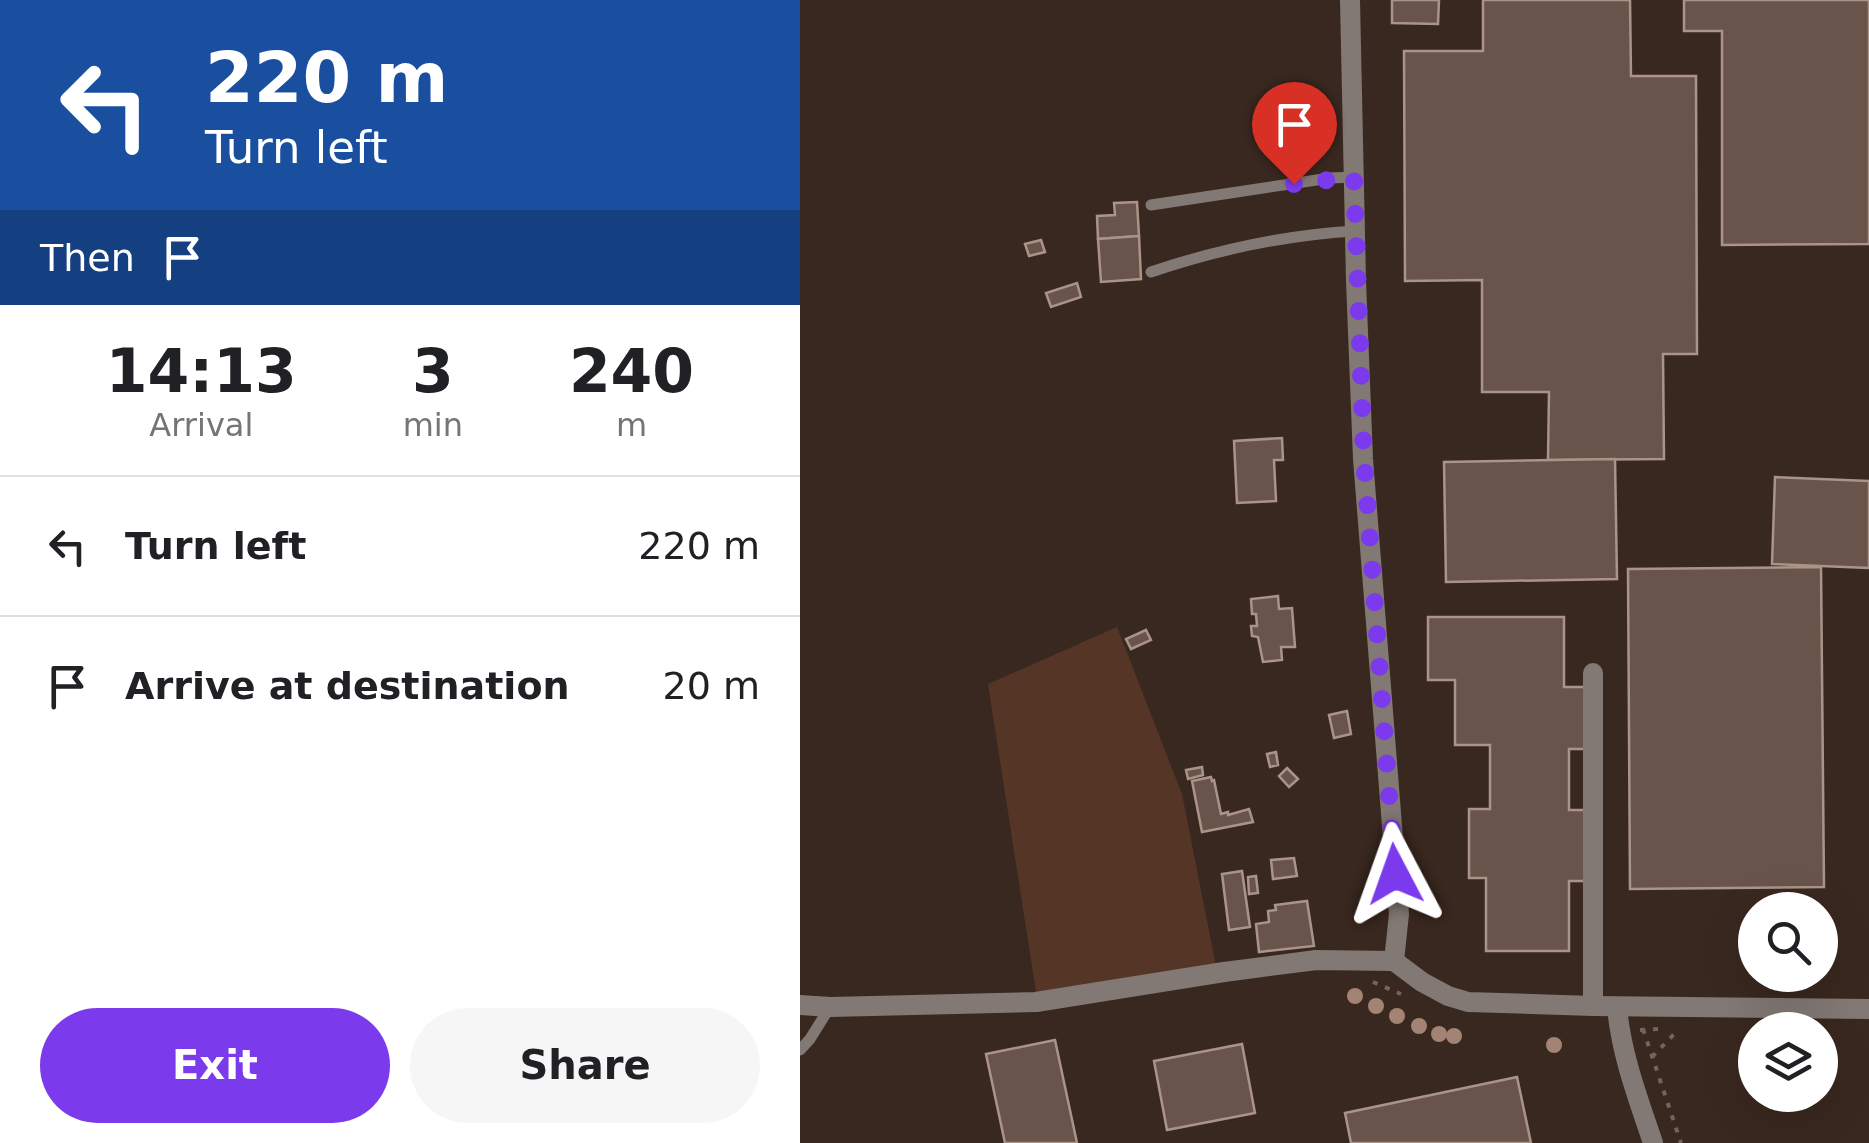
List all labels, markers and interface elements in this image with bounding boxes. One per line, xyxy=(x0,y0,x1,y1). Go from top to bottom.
text: 220 m xyxy=(205,37,448,119)
icon: left xyxy=(40,40,170,170)
pin xyxy=(1252,82,1337,185)
icon: arrive xyxy=(1267,97,1322,152)
text: Turn left xyxy=(205,121,388,174)
icon: arrive xyxy=(155,230,210,285)
text: Then xyxy=(40,236,135,280)
text: 14:13 xyxy=(106,336,297,406)
text: 3 xyxy=(412,336,454,406)
text: 240 xyxy=(569,336,694,406)
text: Arrival xyxy=(149,406,253,444)
text: min xyxy=(403,406,463,444)
text: m xyxy=(616,406,647,444)
icon: left xyxy=(40,519,95,574)
text: Turn left xyxy=(125,524,306,568)
text: 220 m xyxy=(638,524,760,568)
icon: arrive xyxy=(40,659,95,714)
text: Arrive at destination xyxy=(125,664,570,708)
text: 20 m xyxy=(663,664,760,708)
position arrow xyxy=(1343,822,1447,926)
map controls xyxy=(1738,892,1838,1112)
button: search xyxy=(1738,892,1838,992)
button: Exit xyxy=(40,1008,390,1123)
button: Share xyxy=(410,1008,760,1123)
button: layers xyxy=(1738,1012,1838,1112)

